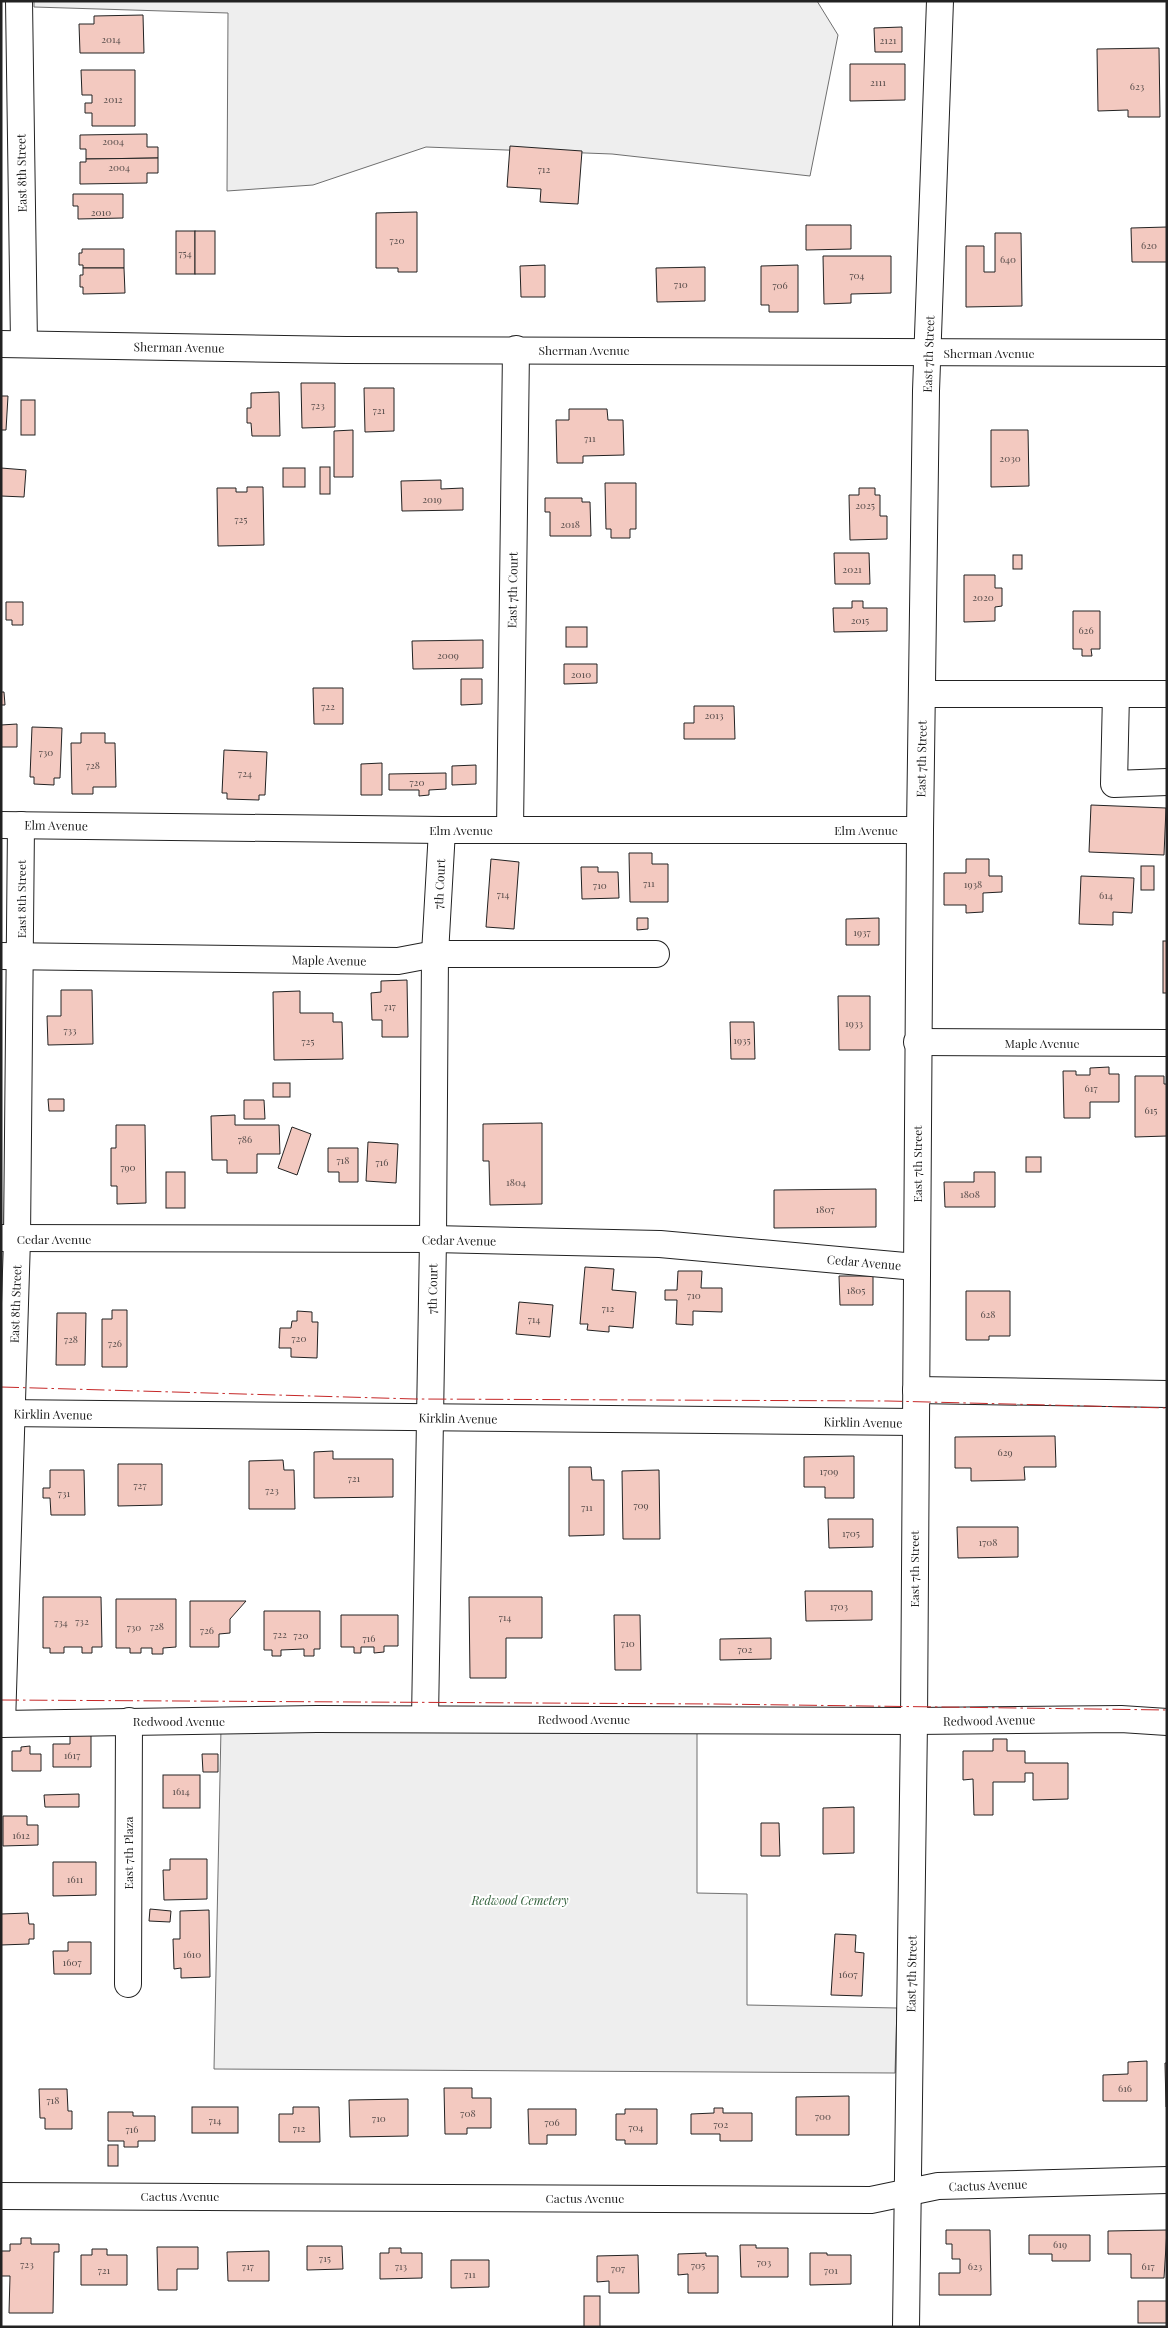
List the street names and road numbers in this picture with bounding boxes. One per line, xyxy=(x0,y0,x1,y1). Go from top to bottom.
street label: East 8th Street xyxy=(12,133,30,212)
street label: East 7th Street xyxy=(919,314,937,393)
street label: Sherman Avenue xyxy=(133,338,225,356)
street label: Sherman Avenue xyxy=(539,342,629,358)
street label: Sherman Avenue xyxy=(944,345,1034,361)
street label: East 7th Court xyxy=(503,551,521,628)
street label: East 7th Street xyxy=(912,720,930,798)
street label: Elm Avenue xyxy=(24,816,88,834)
street label: Elm Avenue xyxy=(429,822,493,838)
street label: Elm Avenue xyxy=(834,822,898,838)
street label: 7th Court xyxy=(430,858,448,910)
street label: East 8th Street xyxy=(13,859,29,938)
street label: Maple Avenue xyxy=(291,951,367,969)
street label: Maple Avenue xyxy=(1005,1035,1079,1051)
street label: East 7th Street xyxy=(909,1125,925,1203)
street label: Cedar Avenue xyxy=(17,1231,91,1247)
street label: Cedar Avenue xyxy=(422,1231,496,1249)
street label: Cedar Avenue xyxy=(826,1251,902,1273)
street label: 7th Court xyxy=(424,1263,440,1314)
street label: East 8th Street xyxy=(6,1264,24,1343)
street label: Kirklin Avenue xyxy=(13,1405,93,1423)
street label: Kirklin Avenue xyxy=(418,1409,498,1427)
street label: Kirklin Avenue xyxy=(823,1413,903,1431)
street label: East 7th Street xyxy=(906,1530,922,1608)
street label: Redwood Avenue xyxy=(538,1711,630,1727)
street label: Redwood Avenue xyxy=(943,1711,1035,1729)
street label: Redwood Avenue xyxy=(133,1713,225,1729)
street label: East 7th Plaza xyxy=(120,1817,136,1889)
street label: East 7th Street xyxy=(902,1935,920,2013)
street label: Cactus Avenue xyxy=(948,2176,1028,2194)
street label: Cactus Avenue xyxy=(141,2188,219,2204)
street label: Cactus Avenue xyxy=(546,2190,624,2206)

